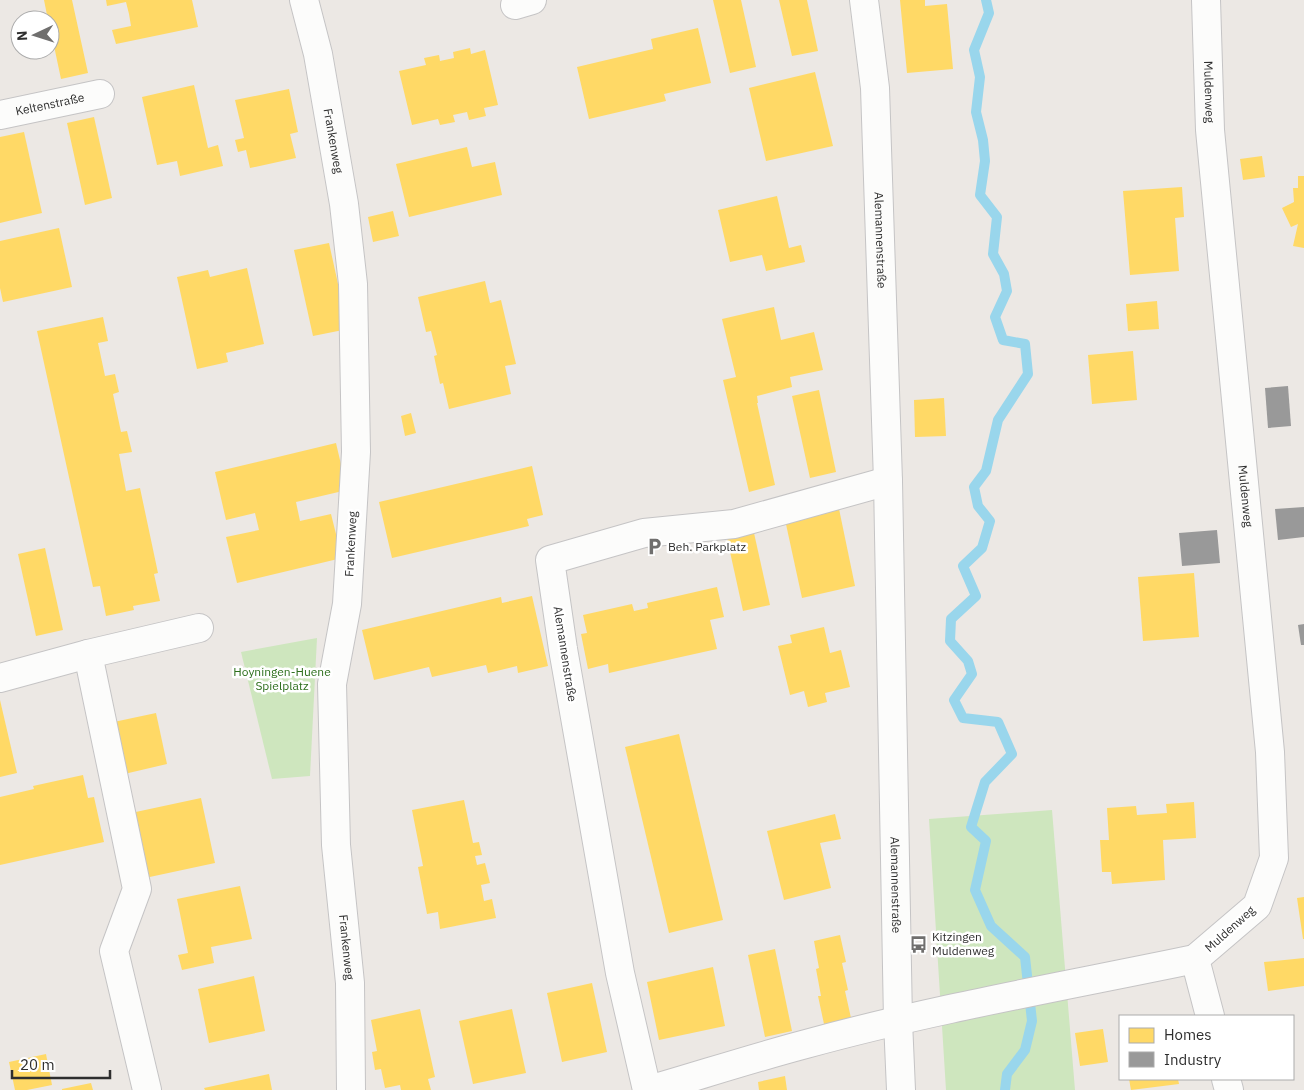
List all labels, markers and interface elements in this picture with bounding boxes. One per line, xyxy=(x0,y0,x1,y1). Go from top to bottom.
north arrow xyxy=(10,10,60,60)
text: N xyxy=(13,30,31,42)
street label: Muldenweg xyxy=(1201,61,1218,124)
street label: Keltenstraße xyxy=(14,89,86,119)
street label: Frankenweg xyxy=(321,107,347,175)
street label: Alemannenstraße xyxy=(871,192,890,289)
street label: Muldenweg xyxy=(1235,464,1256,529)
street label: Frankenweg xyxy=(341,510,360,577)
parking icon: Beh. Parkplatz xyxy=(644,537,664,557)
place label: Beh. Parkplatz xyxy=(668,539,746,554)
street label: Alemannenstraße xyxy=(551,605,581,703)
park label: Hoyningen-Huene Spielplatz xyxy=(233,664,331,693)
street label: Alemannenstraße xyxy=(888,837,904,934)
street label: Muldenweg xyxy=(1202,902,1258,955)
street label: Frankenweg xyxy=(336,914,358,981)
place label: Kitzingen Muldenweg xyxy=(932,929,995,958)
bus stop icon: Kitzingen Muldenweg xyxy=(908,934,928,954)
legend xyxy=(1119,1015,1294,1080)
text: Homes xyxy=(1164,1025,1212,1044)
scale bar xyxy=(12,1048,110,1080)
text: Industry xyxy=(1164,1050,1222,1069)
text: 20 m xyxy=(20,1055,55,1074)

